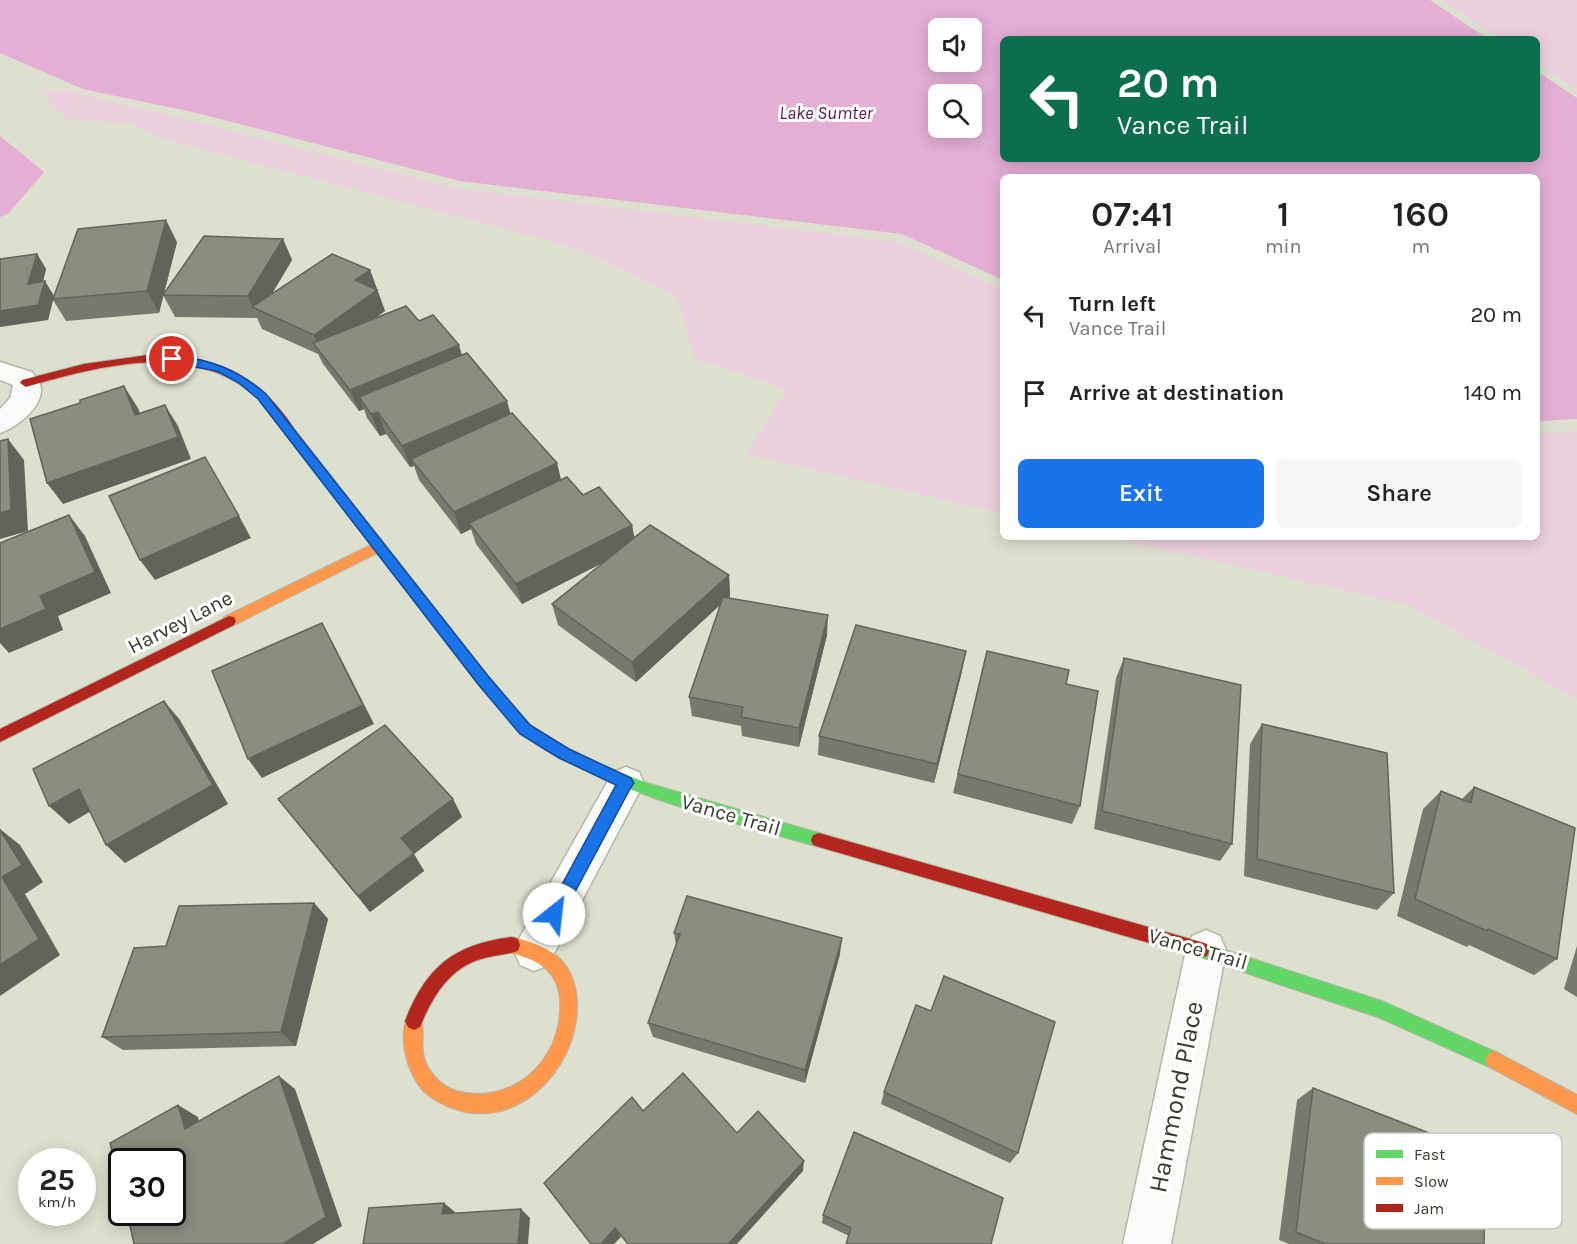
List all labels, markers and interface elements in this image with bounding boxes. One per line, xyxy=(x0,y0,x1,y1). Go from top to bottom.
map controls xyxy=(928,18,982,138)
button: sound xyxy=(928,18,982,72)
text: 20 m xyxy=(1117,58,1219,108)
icon: left xyxy=(1018,60,1096,138)
button: search xyxy=(928,84,982,138)
water label: Lake Sumter xyxy=(779,102,873,124)
text: Vance Trail xyxy=(1117,109,1248,141)
text: 07:41 xyxy=(1091,193,1174,235)
text: 1 xyxy=(1277,193,1290,235)
text: 160 xyxy=(1393,193,1449,235)
text: Arrival xyxy=(1103,235,1162,258)
text: min xyxy=(1265,235,1302,258)
text: m xyxy=(1411,235,1430,258)
text: Turn left xyxy=(1069,291,1156,317)
icon: left xyxy=(1018,299,1051,332)
text: 20 m xyxy=(1470,302,1522,328)
text: Vance Trail xyxy=(1069,317,1166,340)
pin xyxy=(146,333,197,384)
icon: arrive xyxy=(155,342,188,375)
icon: arrive xyxy=(1018,377,1051,410)
text: Arrive at destination xyxy=(1069,380,1284,406)
text: 140 m xyxy=(1464,380,1522,406)
button: Exit xyxy=(1018,459,1264,528)
button: Share xyxy=(1276,459,1522,528)
street label: Harvey Lane xyxy=(124,585,236,659)
street label: Vance Trail xyxy=(679,789,783,841)
position arrow xyxy=(522,882,586,946)
street label: Vance Trail xyxy=(1146,923,1250,975)
street label: Hammond Place xyxy=(1142,999,1210,1195)
legend xyxy=(1364,1133,1562,1229)
text: Fast xyxy=(1414,1145,1445,1164)
speed limit sign: 30 xyxy=(108,1148,186,1226)
text: 25 xyxy=(39,1162,75,1198)
text: Slow xyxy=(1414,1172,1449,1191)
text: km/h xyxy=(38,1193,76,1211)
text: Jam xyxy=(1414,1199,1444,1218)

